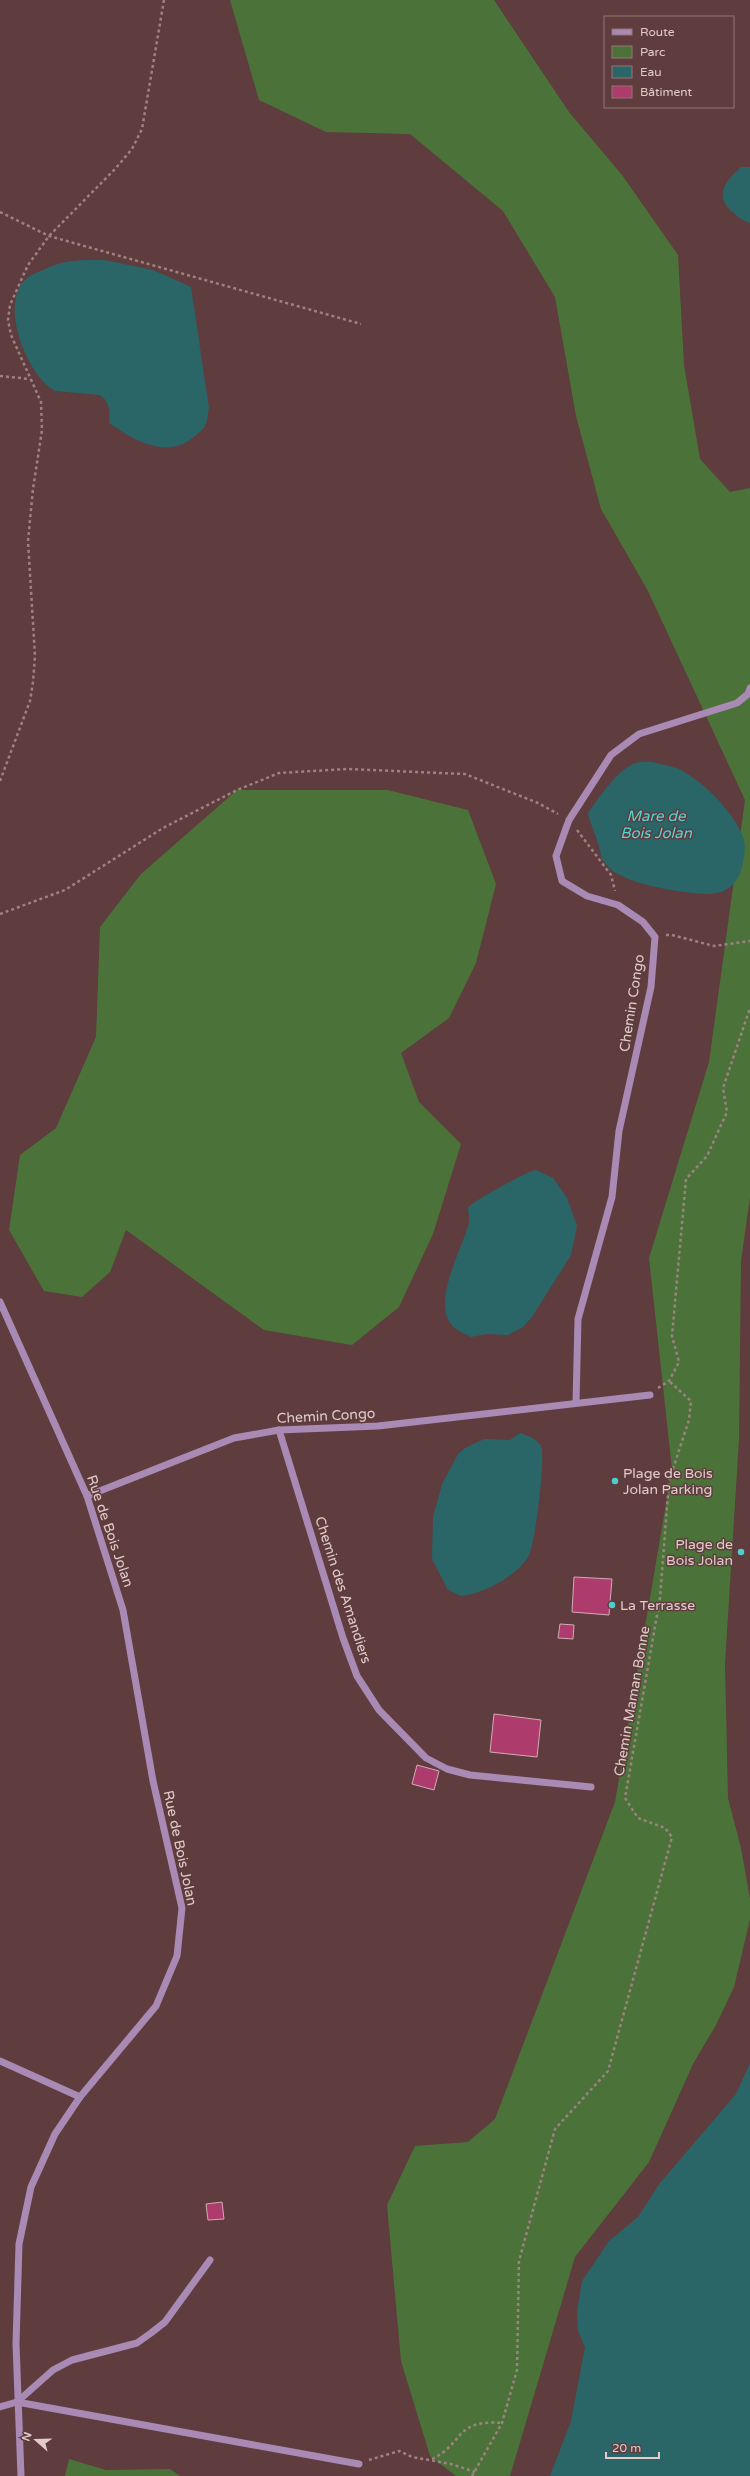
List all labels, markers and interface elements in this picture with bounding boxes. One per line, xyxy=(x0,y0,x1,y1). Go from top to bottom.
legend xyxy=(604,16,734,108)
text: Route xyxy=(640,25,675,39)
text: Parc xyxy=(640,45,665,59)
text: Eau xyxy=(640,65,662,79)
text: Bâtiment xyxy=(640,85,692,99)
water label: Mare de Bois Jolan xyxy=(620,807,693,842)
street label: Chemin Congo xyxy=(616,953,648,1053)
street label: Chemin Congo xyxy=(276,1405,376,1427)
place label: Plage de Bois Jolan Parking xyxy=(623,1465,713,1498)
street label: Rue de Bois Jolan xyxy=(83,1473,137,1589)
marker: Plage de Bois Jolan Parking xyxy=(610,1476,620,1486)
street label: Chemin des Amandiers xyxy=(311,1514,375,1666)
place label: Plage de Bois Jolan xyxy=(666,1536,733,1569)
marker: Plage de Bois Jolan xyxy=(736,1547,746,1557)
place label: La Terrasse xyxy=(620,1597,695,1614)
marker: La Terrasse xyxy=(607,1600,617,1610)
street label: Chemin Maman Bonne xyxy=(610,1625,654,1777)
street label: Rue de Bois Jolan xyxy=(159,1789,201,1907)
north arrow xyxy=(16,2420,56,2460)
text: N xyxy=(19,2430,35,2443)
scale bar xyxy=(606,2434,659,2460)
text: 20 m xyxy=(612,2441,641,2455)

